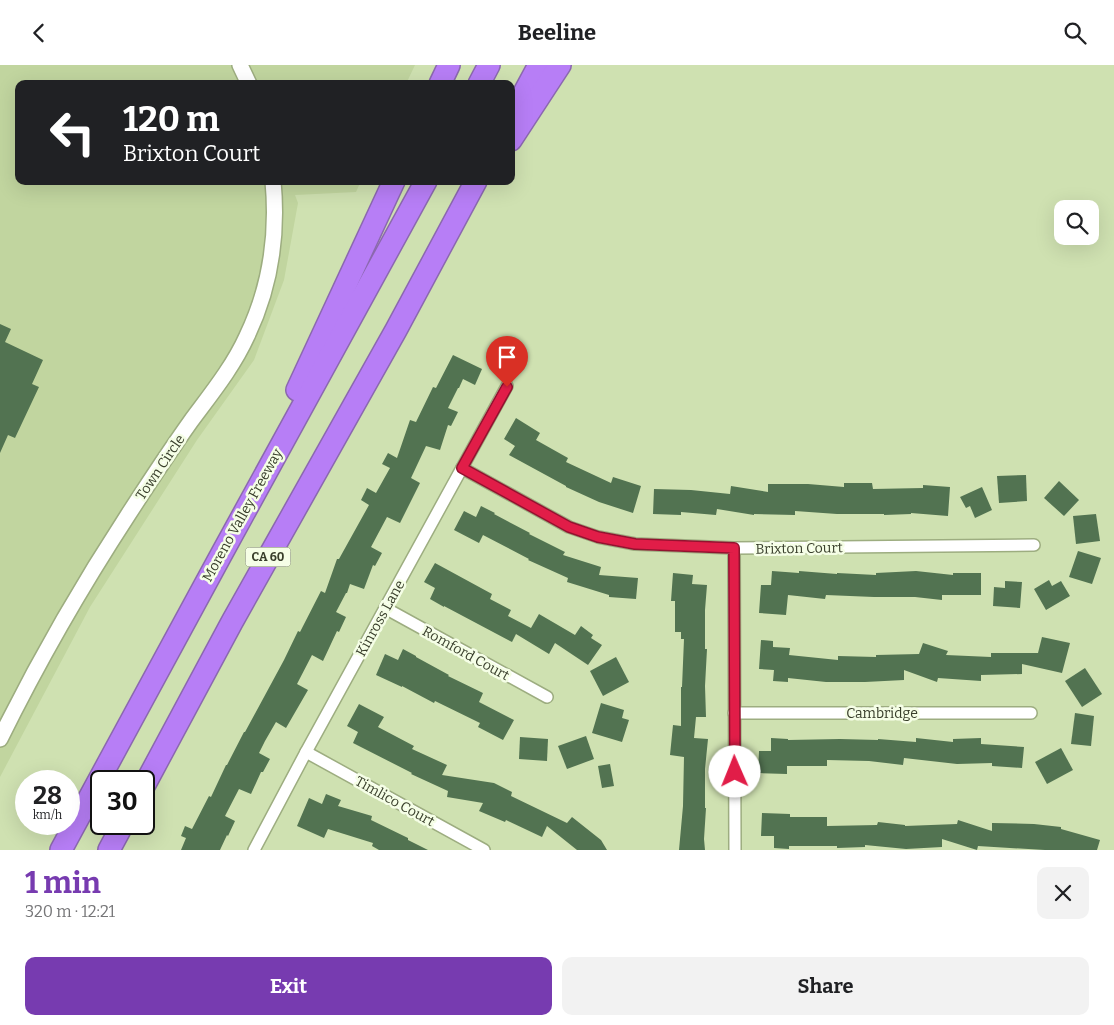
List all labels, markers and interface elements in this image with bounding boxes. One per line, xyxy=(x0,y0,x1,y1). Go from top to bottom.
icon: back xyxy=(25,19,53,47)
text: Beeline xyxy=(518,19,596,46)
icon: search xyxy=(1061,19,1089,47)
text: 120 m xyxy=(123,98,220,140)
icon: left xyxy=(40,100,105,165)
text: Brixton Court xyxy=(123,140,260,167)
map controls xyxy=(1054,200,1099,245)
button: search xyxy=(1054,200,1099,245)
pin xyxy=(486,336,528,387)
icon: arrive xyxy=(493,343,521,371)
street label: Town Circle xyxy=(132,431,189,503)
street label: Moreno Valley Freeway xyxy=(199,445,286,585)
street label: Brixton Court xyxy=(755,539,843,558)
road number: CA 60 xyxy=(246,547,290,567)
street label: Kinross Lane xyxy=(353,577,408,659)
street label: Romford Court xyxy=(419,623,512,684)
street label: Cambridge xyxy=(846,705,918,722)
position arrow xyxy=(708,745,760,797)
speed limit sign: 30 xyxy=(90,770,155,835)
street label: Timlico Court xyxy=(352,773,437,830)
text: 28 xyxy=(33,781,62,811)
text: km/h xyxy=(33,808,62,822)
text: 1 min xyxy=(25,865,101,901)
button: close xyxy=(1037,867,1089,919)
text: 320 m · 12:21 xyxy=(25,902,115,921)
button: Exit xyxy=(25,957,552,1015)
button: Share xyxy=(562,957,1089,1015)

